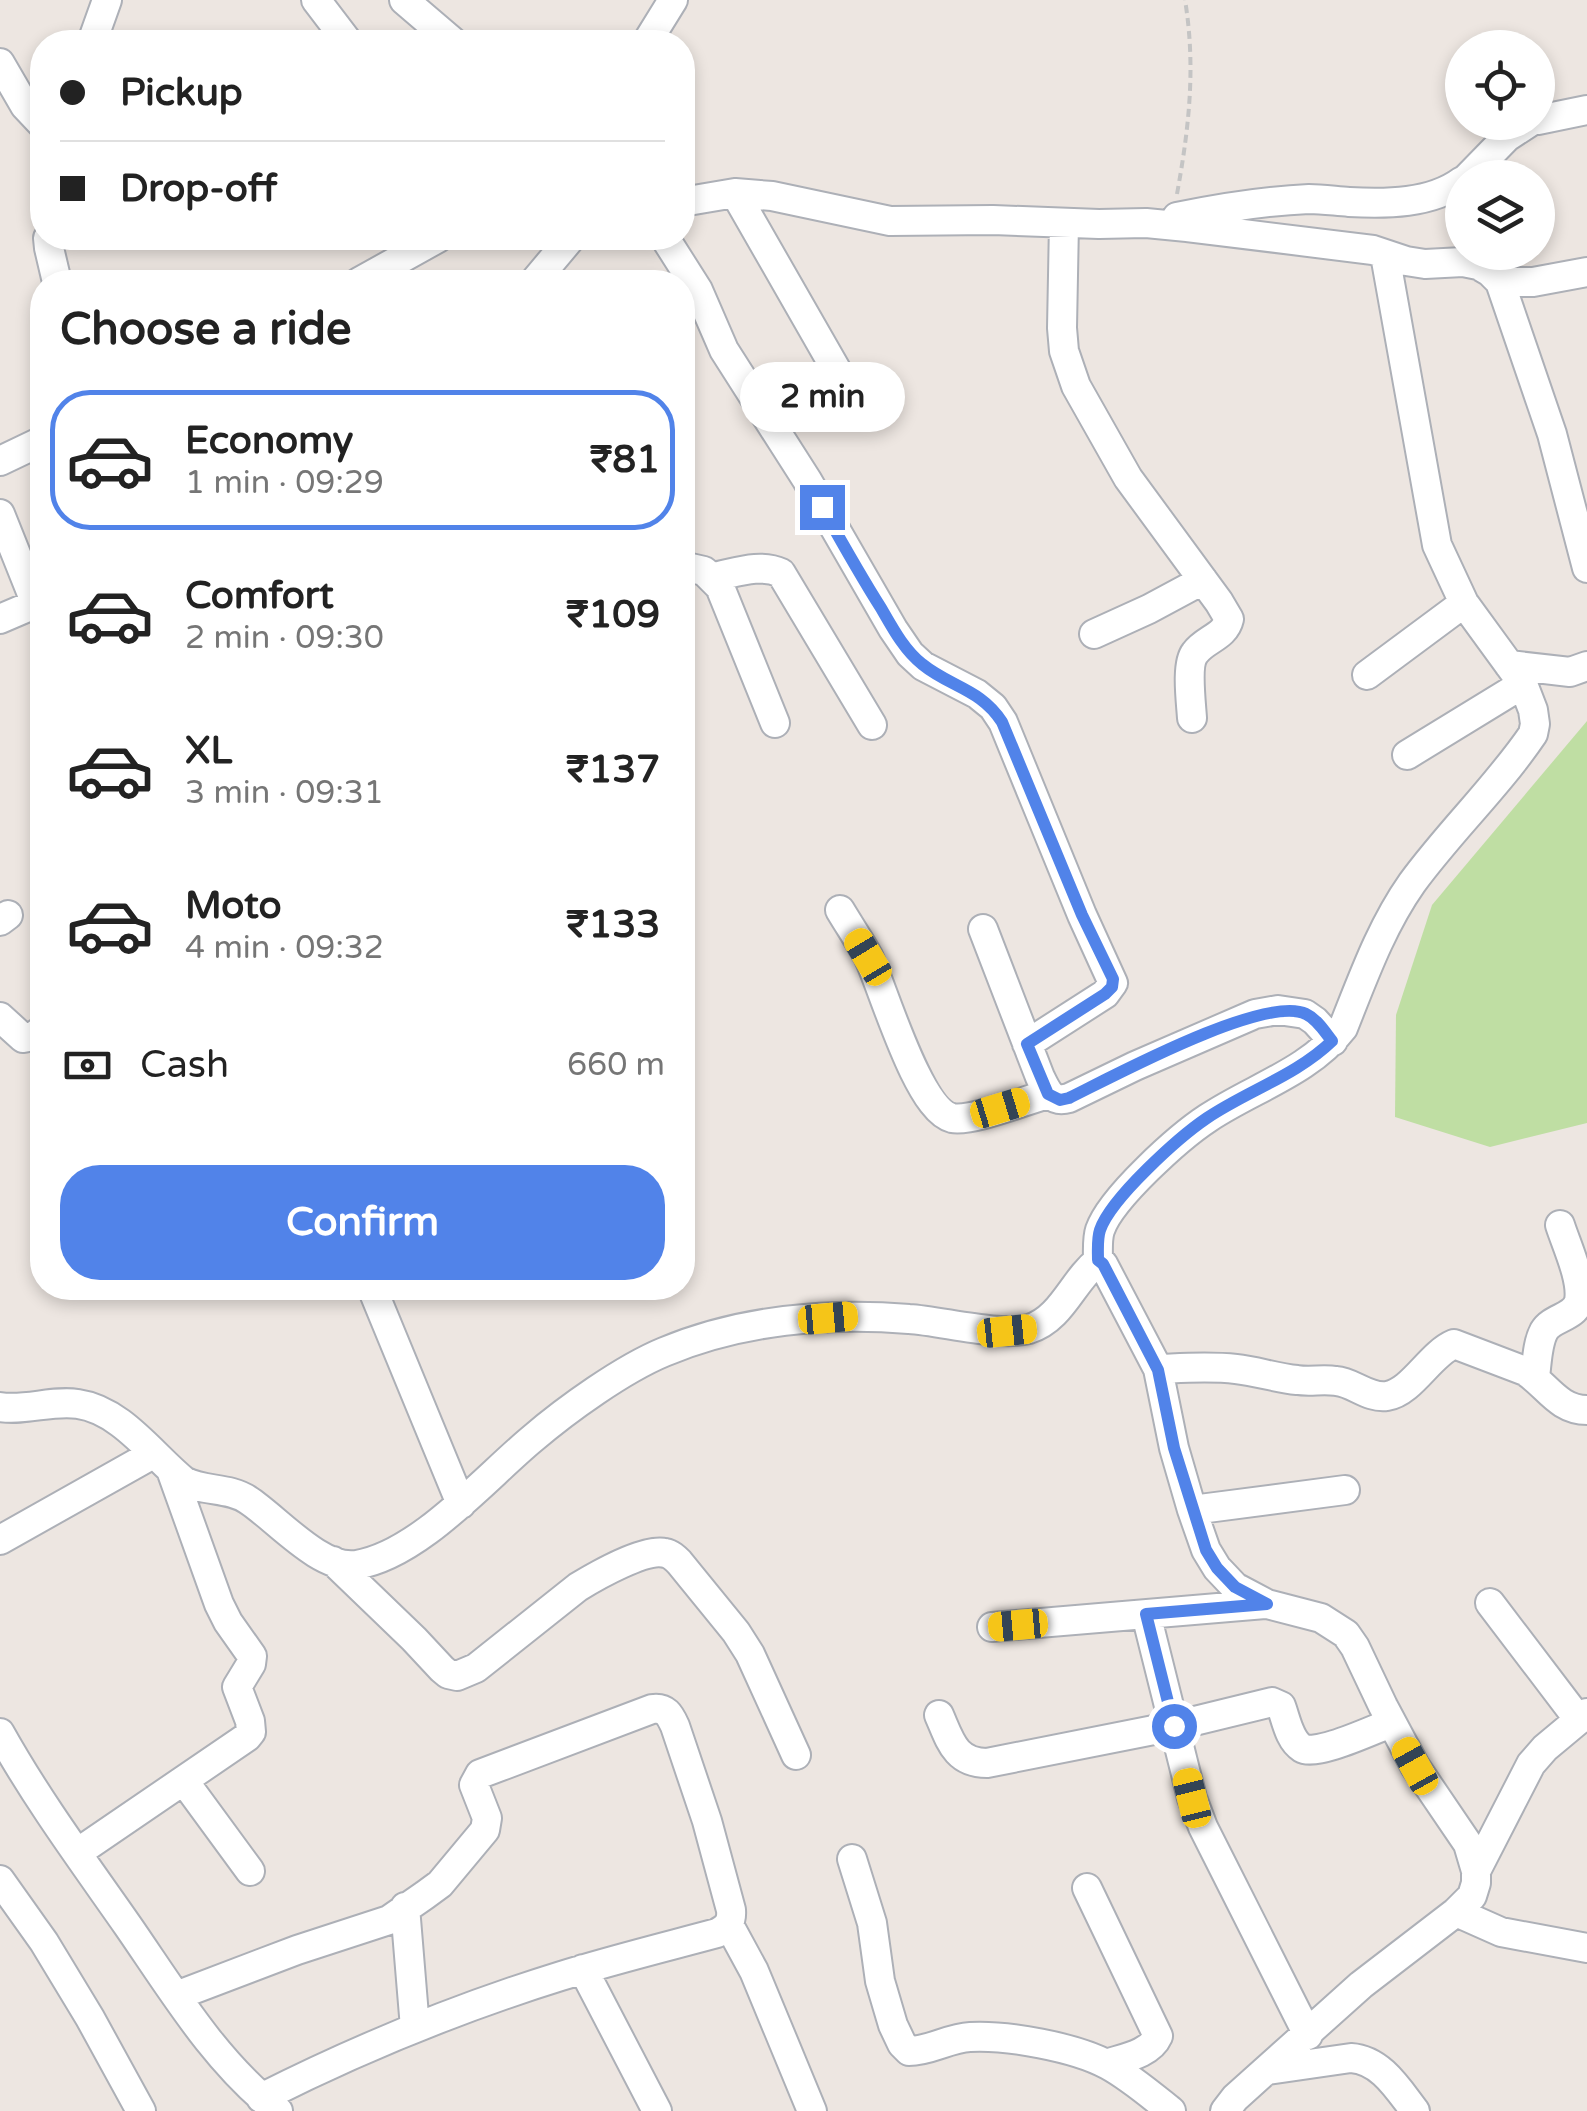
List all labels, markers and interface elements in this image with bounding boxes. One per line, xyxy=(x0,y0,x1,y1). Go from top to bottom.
map controls xyxy=(1445,30,1555,270)
button: locate xyxy=(1445,30,1555,140)
text: Pickup xyxy=(120,70,243,116)
button: layers xyxy=(1445,160,1555,270)
text: Drop-off xyxy=(120,166,277,212)
text: Choose a ride xyxy=(60,303,351,357)
callout: 2 min xyxy=(740,362,904,432)
text: 2 min xyxy=(780,378,865,416)
icon: car xyxy=(65,415,155,505)
text: Economy xyxy=(185,418,353,464)
text: ₹81 xyxy=(590,437,660,483)
text: 1 min · 09:29 xyxy=(185,464,384,502)
route end xyxy=(800,485,845,530)
icon: car xyxy=(65,570,155,660)
text: Comfort xyxy=(185,573,334,619)
text: ₹109 xyxy=(566,592,660,638)
text: 2 min · 09:30 xyxy=(185,619,384,657)
icon: car xyxy=(65,725,155,815)
text: XL xyxy=(185,728,232,774)
text: ₹137 xyxy=(566,747,660,793)
text: 3 min · 09:31 xyxy=(185,774,384,812)
icon: car xyxy=(65,880,155,970)
text: Moto xyxy=(185,883,281,929)
text: ₹133 xyxy=(566,902,660,948)
car xyxy=(840,924,896,990)
text: 4 min · 09:32 xyxy=(185,929,384,967)
icon: cash xyxy=(60,1038,115,1093)
text: Cash xyxy=(140,1042,229,1088)
text: 660 m xyxy=(567,1046,665,1084)
car xyxy=(967,1085,1033,1131)
button: Confirm xyxy=(60,1165,665,1280)
car xyxy=(797,1300,859,1336)
car xyxy=(976,1313,1038,1349)
car xyxy=(987,1607,1049,1643)
route start xyxy=(1152,1704,1197,1749)
car xyxy=(1387,1732,1443,1800)
car xyxy=(1170,1765,1214,1831)

